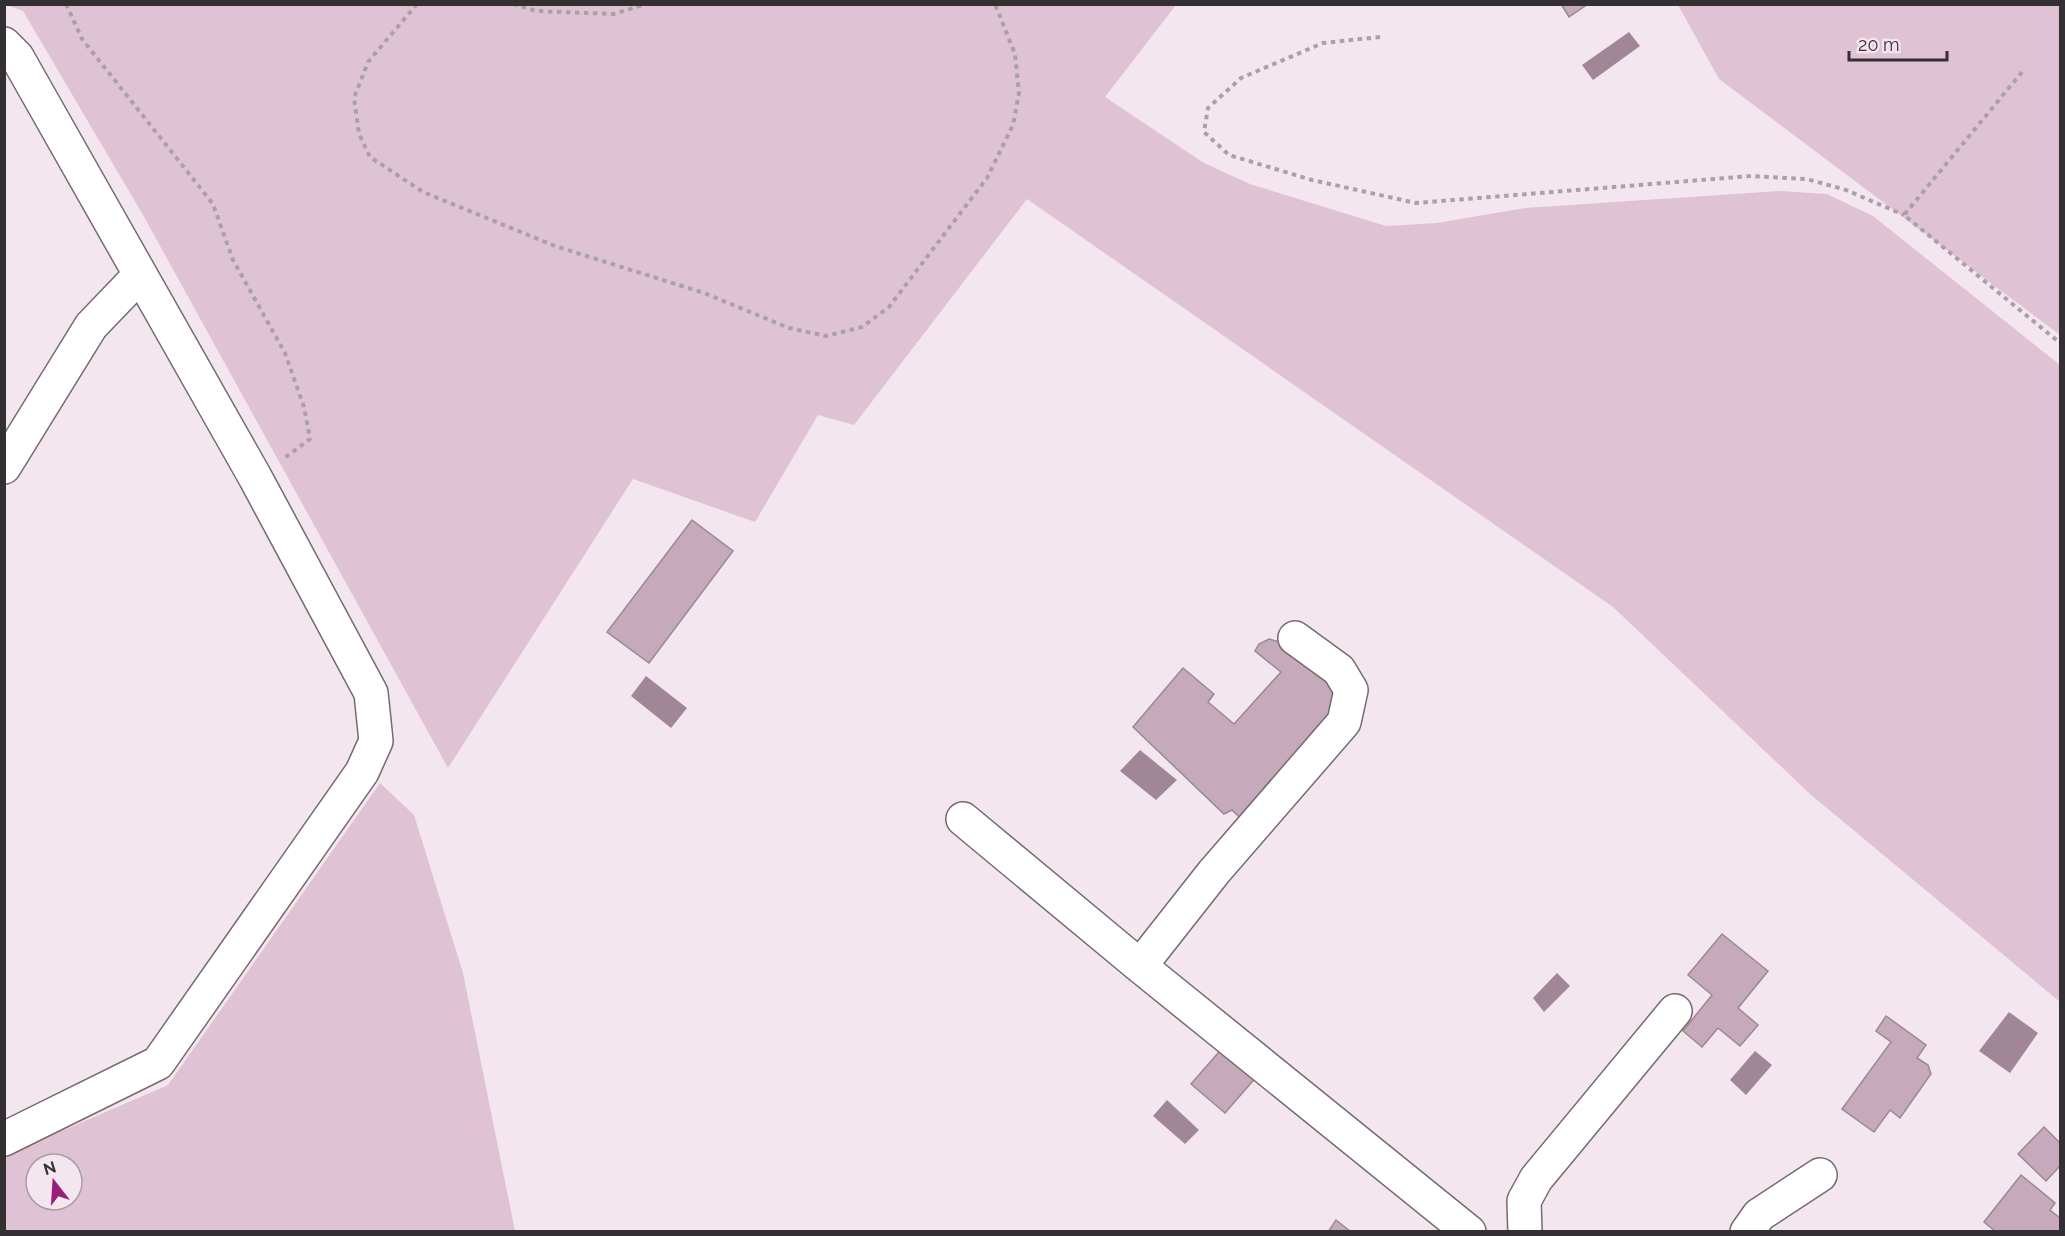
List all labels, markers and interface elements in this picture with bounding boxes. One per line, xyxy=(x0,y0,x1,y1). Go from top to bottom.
scale bar xyxy=(1849,24,1946,62)
text: 20 m xyxy=(1858,34,1900,55)
north arrow xyxy=(24,1152,84,1212)
text: N xyxy=(41,1157,58,1179)

